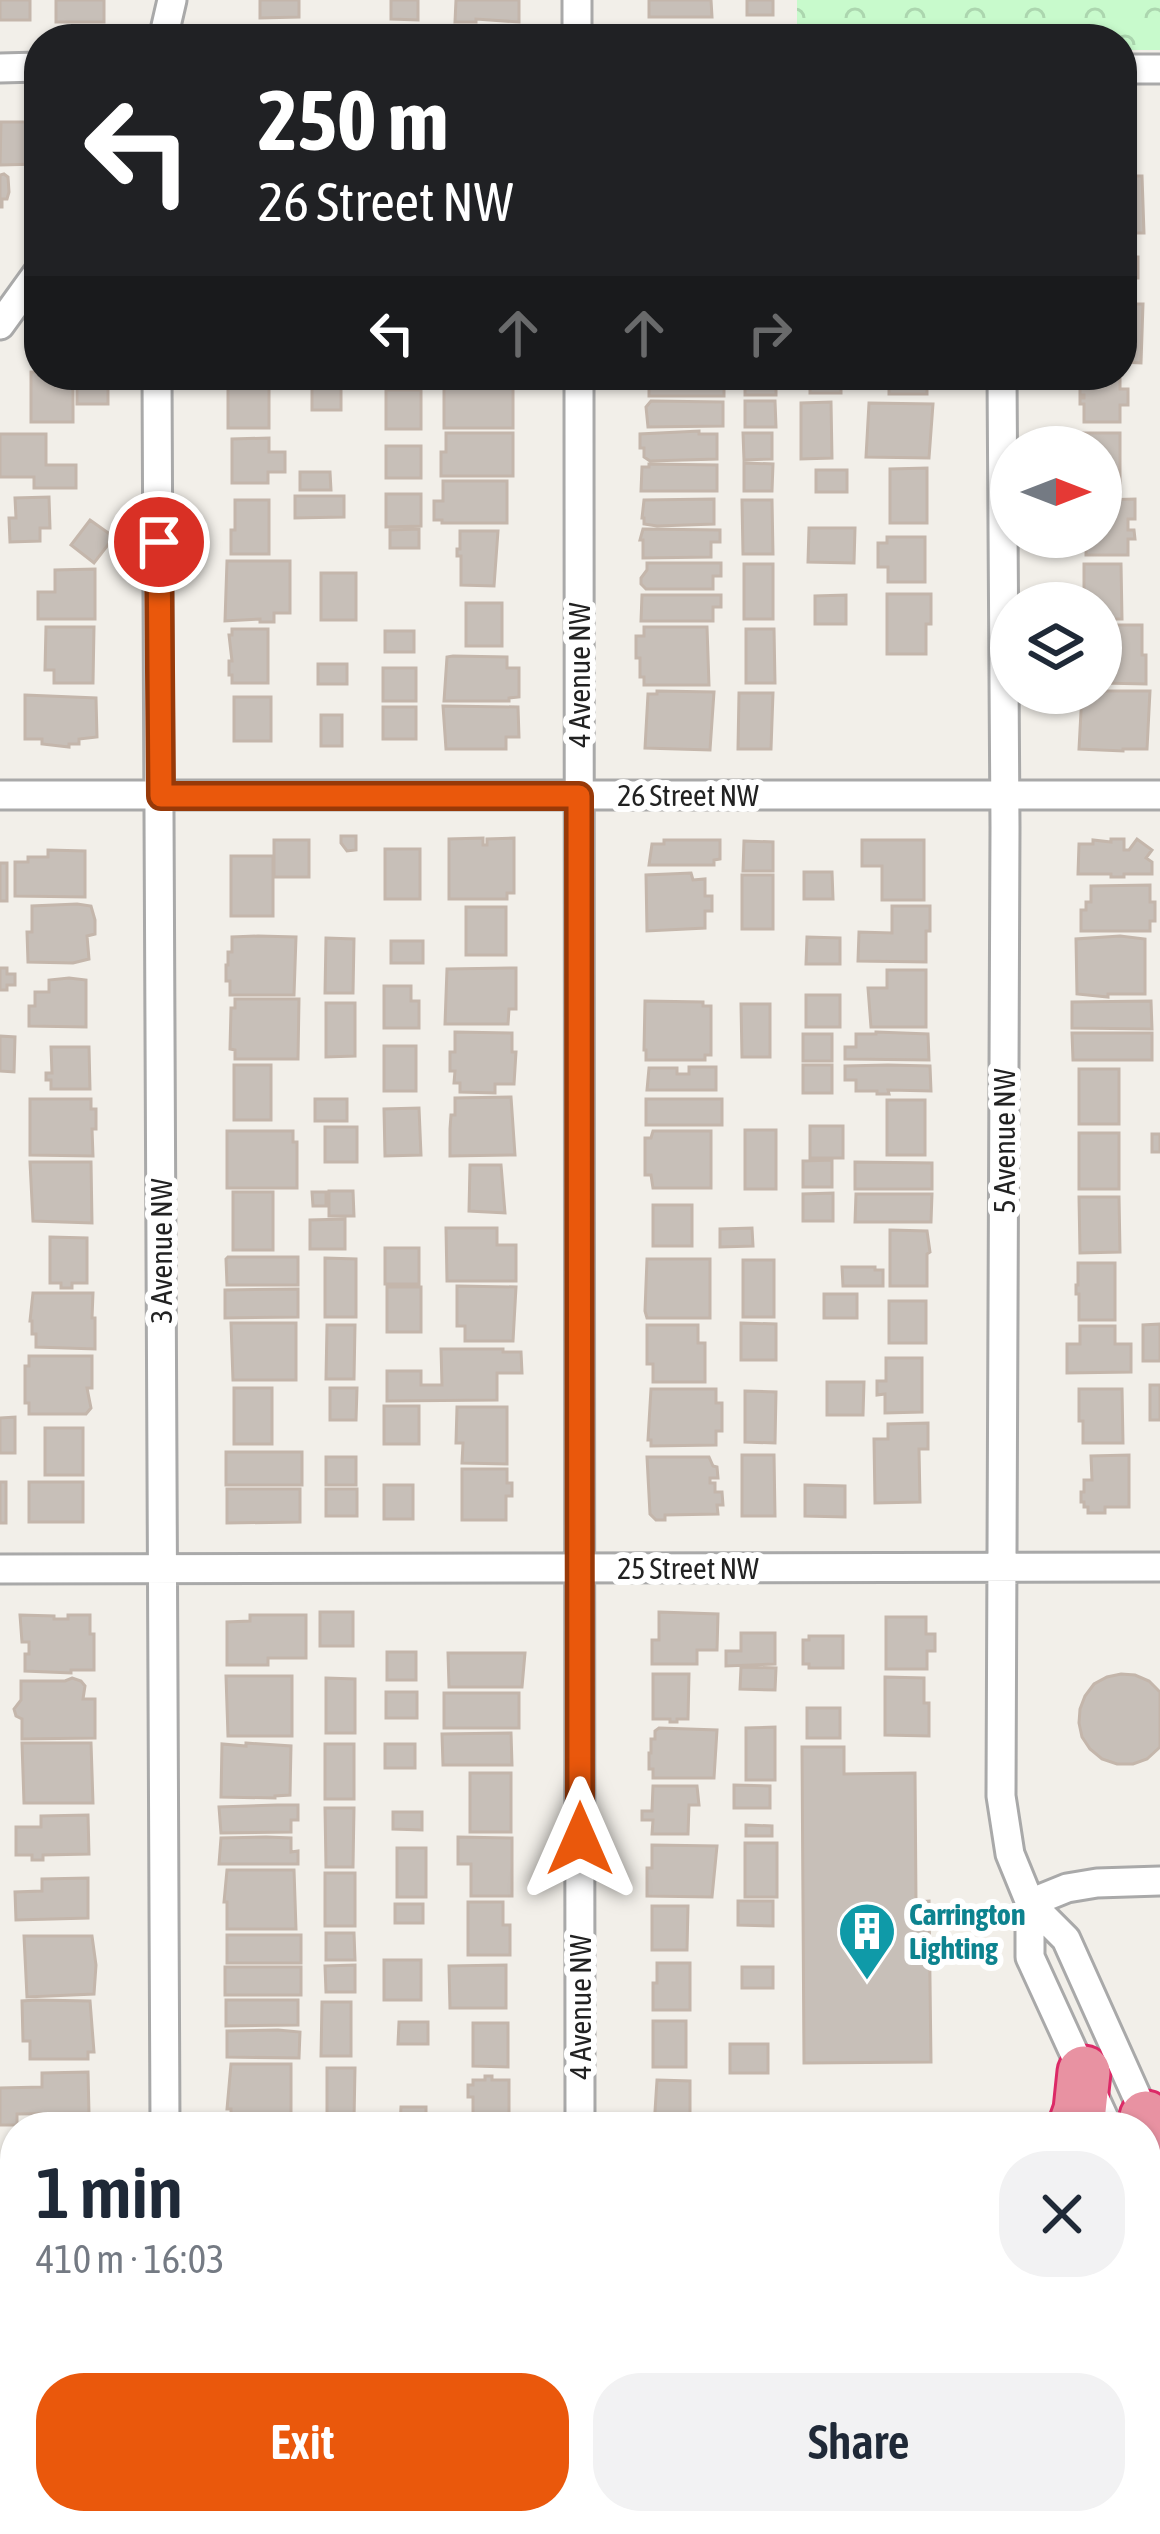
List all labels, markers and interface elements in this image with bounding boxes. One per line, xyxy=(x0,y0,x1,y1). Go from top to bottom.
icon: left xyxy=(60,72,216,228)
text: 250 m xyxy=(258,72,448,168)
text: 26 Street NW xyxy=(258,171,513,232)
icon: left xyxy=(359,300,425,366)
icon: ahead xyxy=(485,300,551,366)
icon: ahead xyxy=(611,300,677,366)
icon: right xyxy=(737,300,803,366)
north arrow xyxy=(990,426,1122,558)
map controls xyxy=(990,426,1122,714)
pin xyxy=(108,491,210,593)
icon: arrive xyxy=(126,509,192,575)
button: layers xyxy=(990,582,1122,714)
street label: 4 Avenue NW xyxy=(562,602,596,747)
street label: 26 Street NW xyxy=(617,778,759,812)
street label: 5 Avenue NW xyxy=(987,1068,1021,1213)
street label: 3 Avenue NW xyxy=(144,1178,178,1323)
street label: 25 Street NW xyxy=(617,1551,759,1585)
position arrow xyxy=(517,1776,643,1902)
place label: Carrington Lighting xyxy=(909,1897,1026,1965)
building icon: Carrington Lighting xyxy=(836,1900,898,1982)
street label: 4 Avenue NW xyxy=(563,1934,597,2079)
text: 1 min xyxy=(36,2151,183,2233)
button: close xyxy=(999,2151,1125,2277)
text: 410 m · 16:03 xyxy=(36,2237,225,2281)
button: Exit xyxy=(36,2373,569,2511)
button: Share xyxy=(593,2373,1125,2511)

